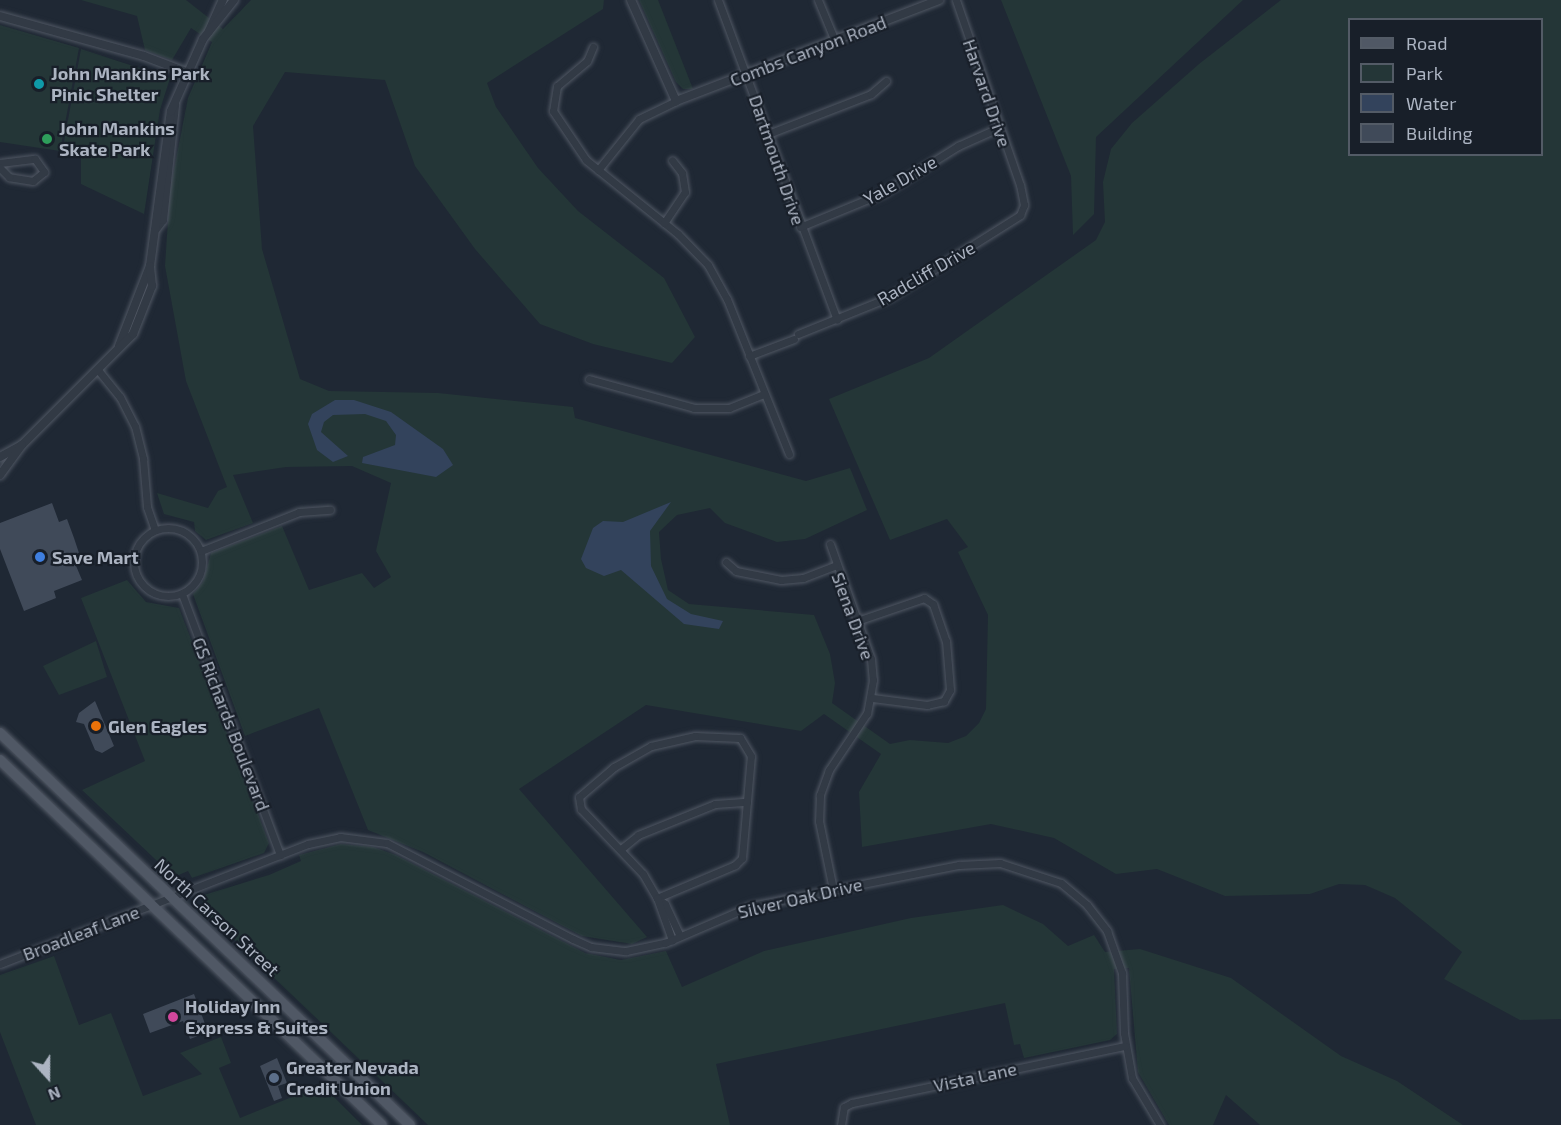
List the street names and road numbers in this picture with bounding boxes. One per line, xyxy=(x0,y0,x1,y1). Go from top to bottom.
street label: Combs Canyon Road xyxy=(727,11,889,91)
street label: Harvard Drive xyxy=(958,36,1016,150)
street label: Dartmouth Drive xyxy=(745,92,809,228)
street label: Yale Drive xyxy=(860,150,940,210)
street label: Radcliff Drive xyxy=(873,236,979,310)
street label: Siena Drive xyxy=(827,569,879,663)
street label: GS Richards Boulevard xyxy=(188,634,274,814)
street label: North Carson Street xyxy=(150,854,284,980)
street label: Silver Oak Drive xyxy=(735,873,865,923)
street label: Broadleaf Lane xyxy=(19,901,143,965)
street label: Vista Lane xyxy=(931,1058,1019,1096)

